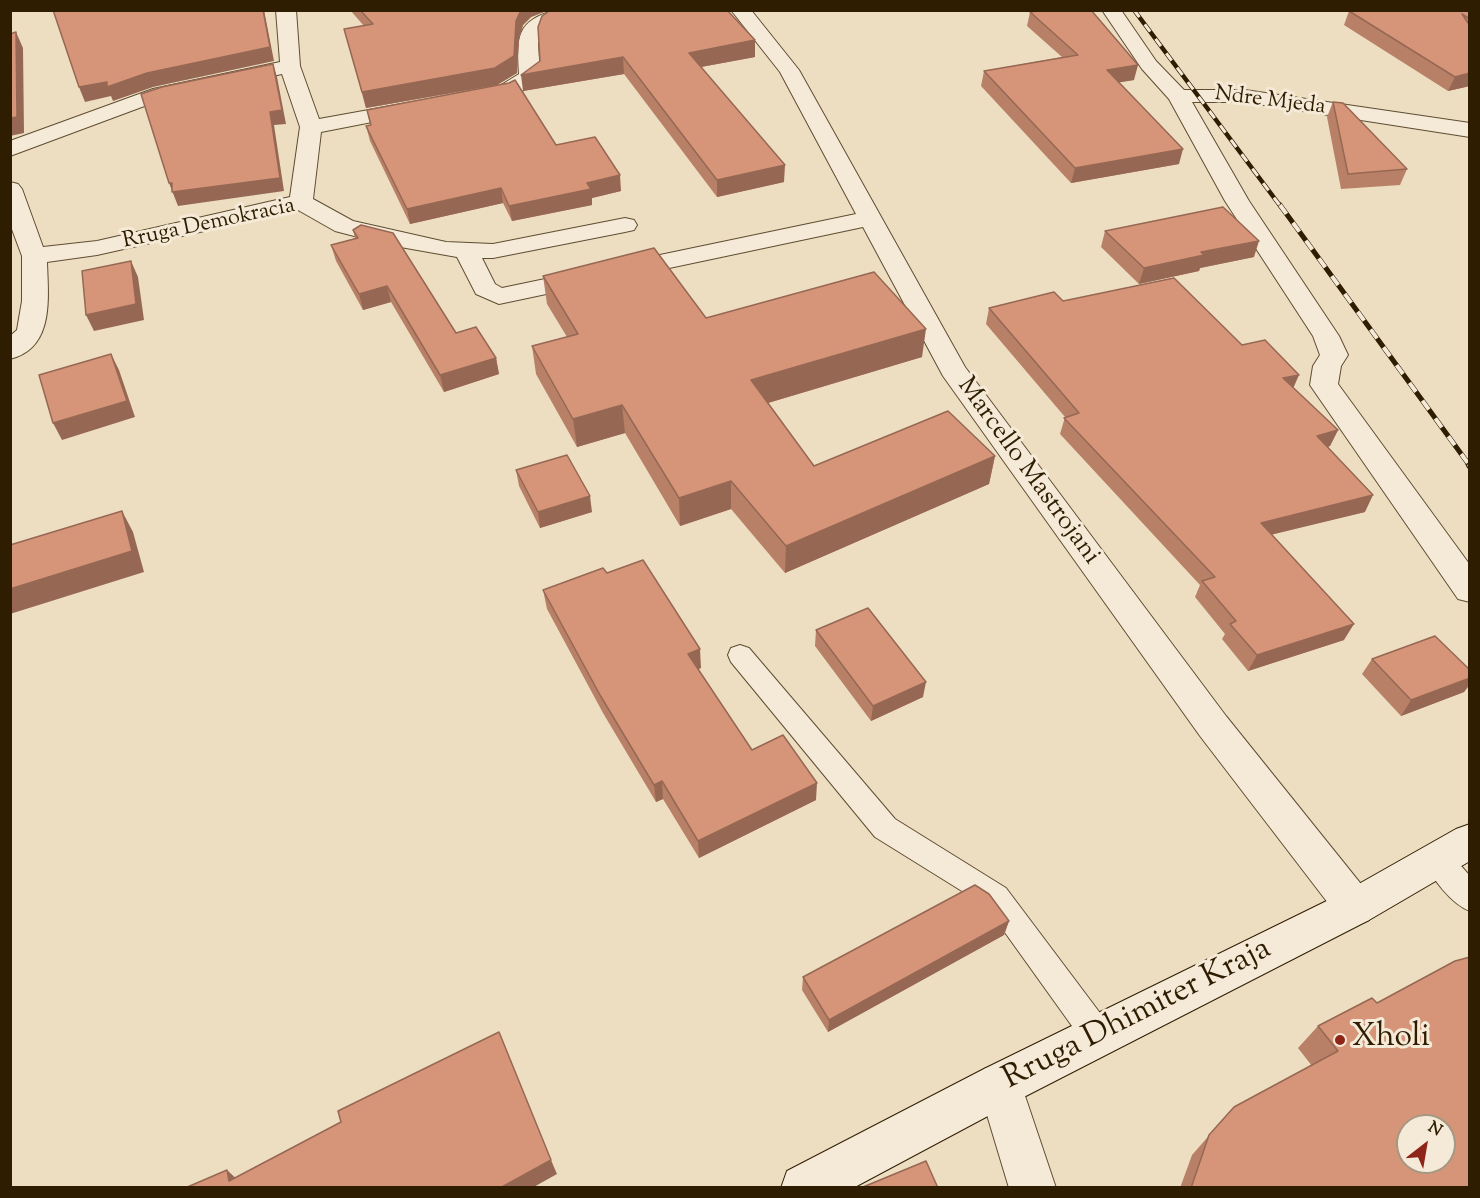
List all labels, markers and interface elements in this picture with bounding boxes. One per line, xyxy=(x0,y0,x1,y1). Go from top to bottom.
street label: Ndre Mjeda xyxy=(1213,82,1327,122)
street label: Rruga Demokracia xyxy=(120,194,298,256)
street label: Marcello Mastrojani xyxy=(949,372,1105,572)
street label: Rruga Dhimiter Kraja xyxy=(998,932,1278,1100)
place label: Xholi xyxy=(1352,1021,1430,1059)
marker: Xholi xyxy=(1333,1033,1347,1047)
north arrow xyxy=(1396,1114,1456,1174)
text: N xyxy=(1423,1117,1446,1143)

